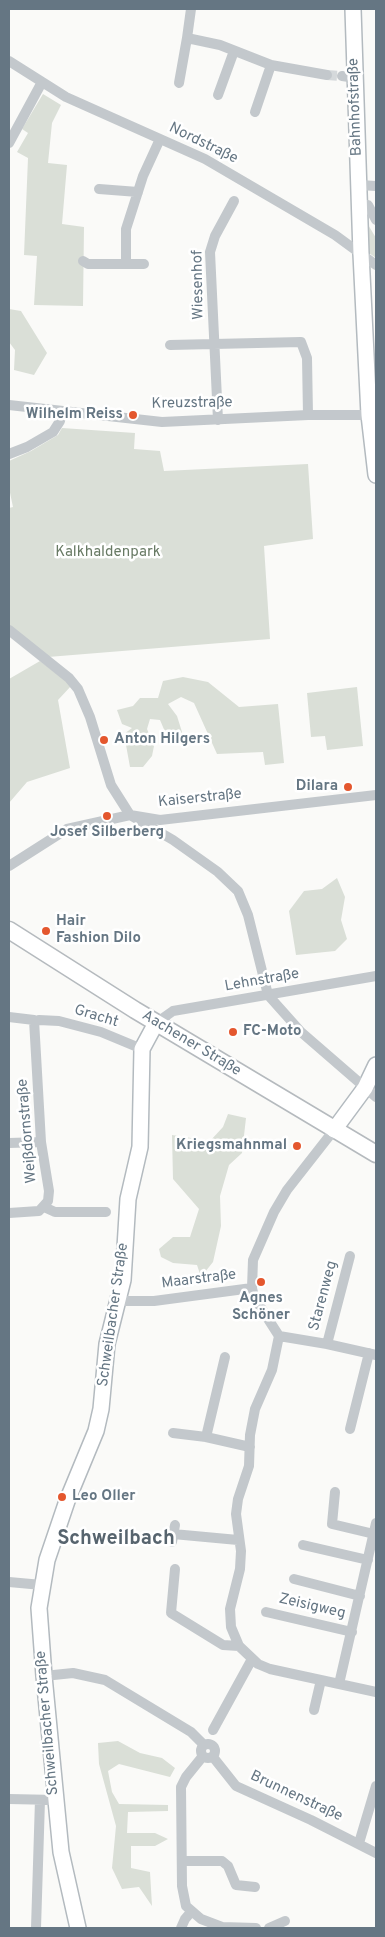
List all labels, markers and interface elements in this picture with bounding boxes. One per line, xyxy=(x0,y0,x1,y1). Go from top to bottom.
street label: Bahnhofstraße xyxy=(345,58,367,156)
street label: Nordstraße xyxy=(166,120,240,168)
street label: Wiesenhof xyxy=(189,250,209,320)
street label: Kreuzstraße xyxy=(151,394,233,414)
place label: Wilhelm Reiss xyxy=(26,406,123,424)
marker: Wilhelm Reiss xyxy=(127,409,139,421)
park label: Kalkhaldenpark xyxy=(55,544,161,562)
place label: Anton Hilgers xyxy=(114,731,210,749)
marker: Anton Hilgers xyxy=(98,734,110,746)
place label: Dilara xyxy=(296,778,338,796)
marker: Dilara xyxy=(342,781,354,793)
street label: Kaiserstraße xyxy=(157,786,243,812)
marker: Josef Silberberg xyxy=(101,810,113,822)
place label: Josef Silberberg xyxy=(50,824,164,842)
place label: Hair Fashion Dilo xyxy=(56,913,141,948)
marker: Hair Fashion Dilo xyxy=(40,925,52,937)
street label: Lehnstraße xyxy=(223,966,301,996)
street label: Gracht xyxy=(72,1002,120,1032)
street label: Aachener Straße xyxy=(138,1007,244,1081)
place label: FC-Moto xyxy=(243,1023,302,1041)
marker: FC-Moto xyxy=(227,1026,239,1038)
street label: Weißdornstraße xyxy=(14,1078,42,1184)
place label: Kriegsmahnmal xyxy=(176,1137,287,1155)
marker: Kriegsmahnmal xyxy=(291,1140,303,1152)
street label: Schweilbacher Straße xyxy=(95,1242,133,1388)
street label: Starenweg xyxy=(306,1259,342,1333)
street label: Maarstraße xyxy=(161,1266,237,1294)
marker: Agnes Schöner xyxy=(255,1276,267,1288)
place label: Agnes Schöner xyxy=(232,1290,290,1325)
place label: Leo Oller xyxy=(72,1488,136,1506)
marker: Leo Oller xyxy=(56,1491,68,1503)
district label: Schweilbach xyxy=(57,1528,175,1552)
street label: Zeisigweg xyxy=(277,1591,347,1623)
street label: Schweilbacher Straße xyxy=(33,1650,63,1796)
street label: Brunnenstraße xyxy=(247,1768,345,1826)

